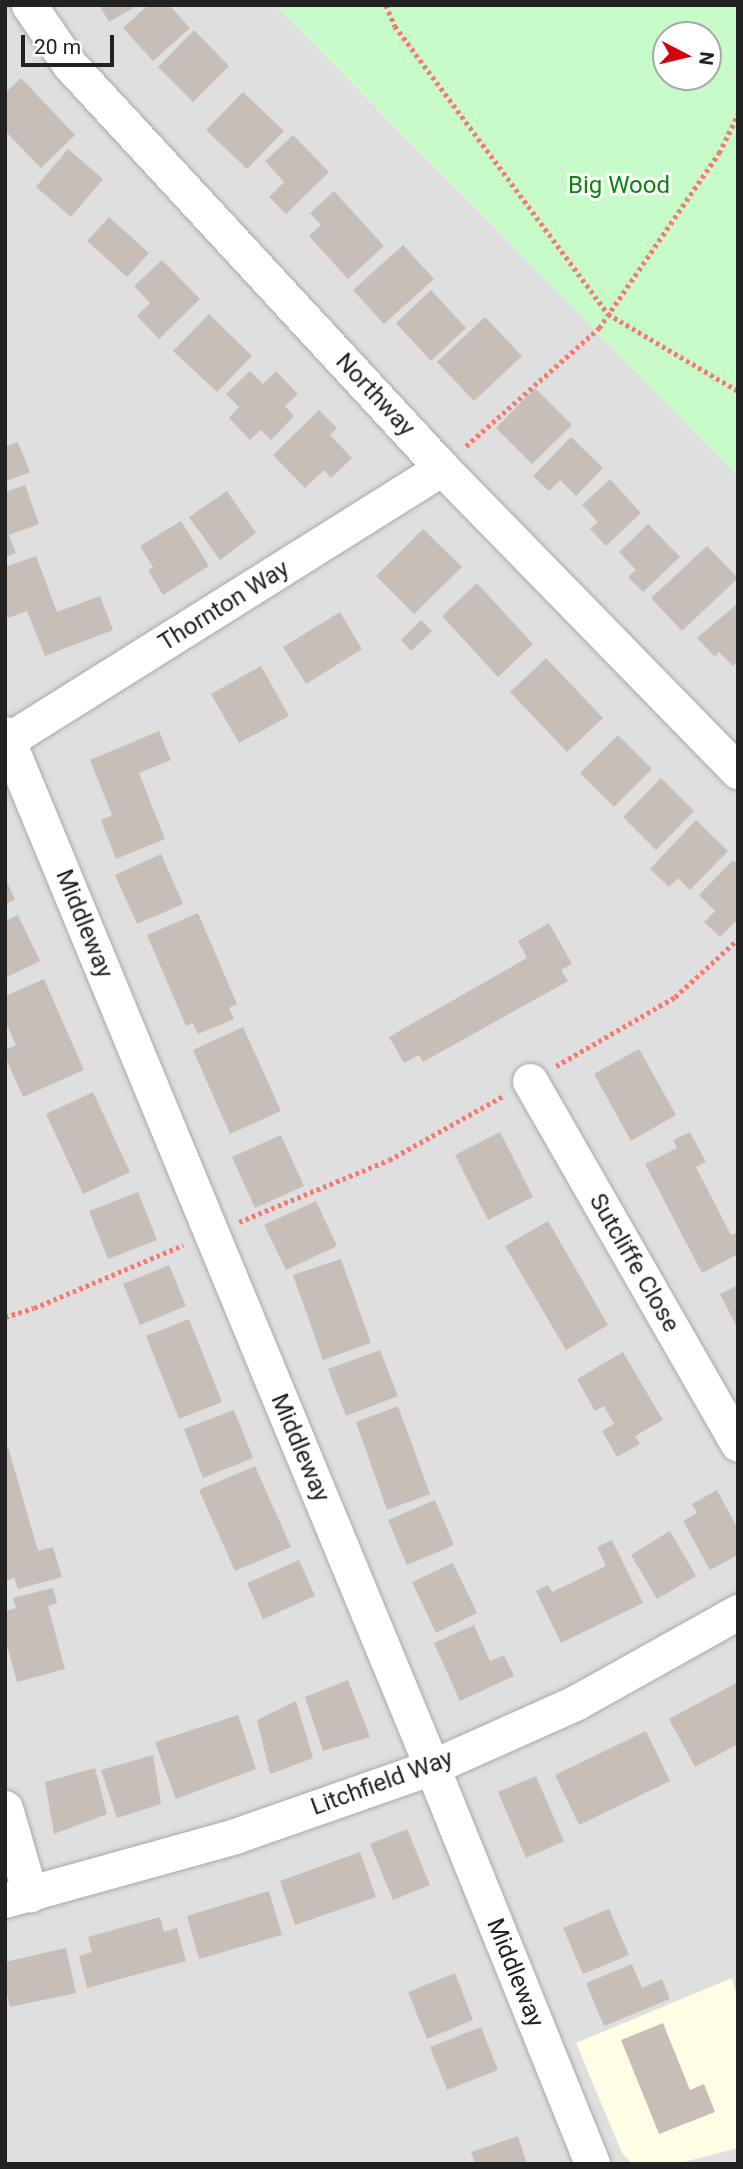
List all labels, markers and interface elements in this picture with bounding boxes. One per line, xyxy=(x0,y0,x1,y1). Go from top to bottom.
scale bar xyxy=(24,21,117,65)
north arrow xyxy=(652,21,722,91)
text: 20 m xyxy=(34,35,81,59)
text: N xyxy=(694,50,719,66)
park label: Big Wood xyxy=(568,172,670,200)
street label: Northway xyxy=(329,348,421,442)
street label: Thornton Way xyxy=(154,555,294,657)
street label: Middleway xyxy=(49,865,119,983)
street label: Sutcliffe Close xyxy=(583,1189,685,1337)
street label: Middleway xyxy=(264,1390,336,1506)
street label: Litchfield Way xyxy=(307,1744,457,1822)
street label: Middleway xyxy=(480,1914,550,2032)

